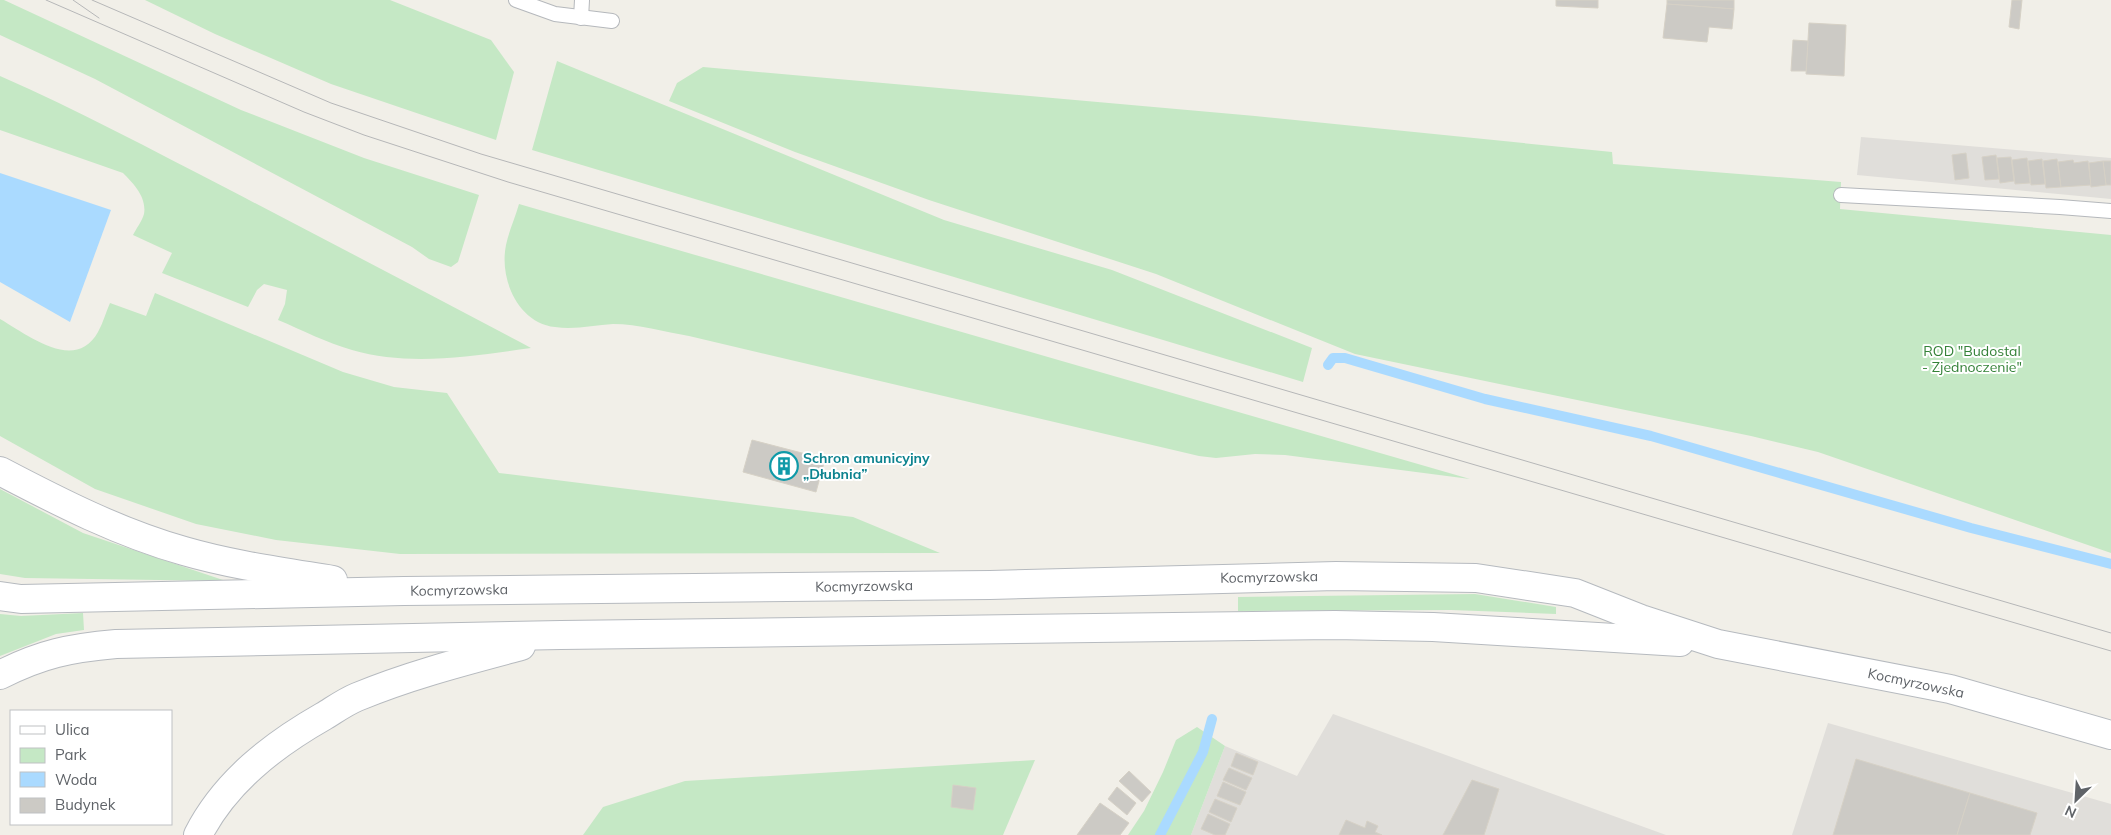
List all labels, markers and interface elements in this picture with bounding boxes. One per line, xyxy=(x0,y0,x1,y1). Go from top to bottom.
park label: ROD "Budostal - Zjednoczenie" xyxy=(1922,342,2022,376)
place label: Schron amunicyjny „Dłubnia” xyxy=(803,449,930,483)
building icon: Schron amunicyjny „Dłubnia” xyxy=(769,451,799,481)
street label: Kocmyrzowska xyxy=(1220,567,1318,587)
street label: Kocmyrzowska xyxy=(815,576,913,596)
street label: Kocmyrzowska xyxy=(410,580,508,600)
street label: Kocmyrzowska xyxy=(1866,664,1966,702)
legend xyxy=(10,710,172,825)
text: Ulica xyxy=(55,720,89,739)
text: Park xyxy=(55,745,87,764)
text: Woda xyxy=(55,770,97,789)
north arrow xyxy=(2051,775,2101,825)
text: Budynek xyxy=(55,795,116,814)
text: N xyxy=(2062,801,2079,822)

